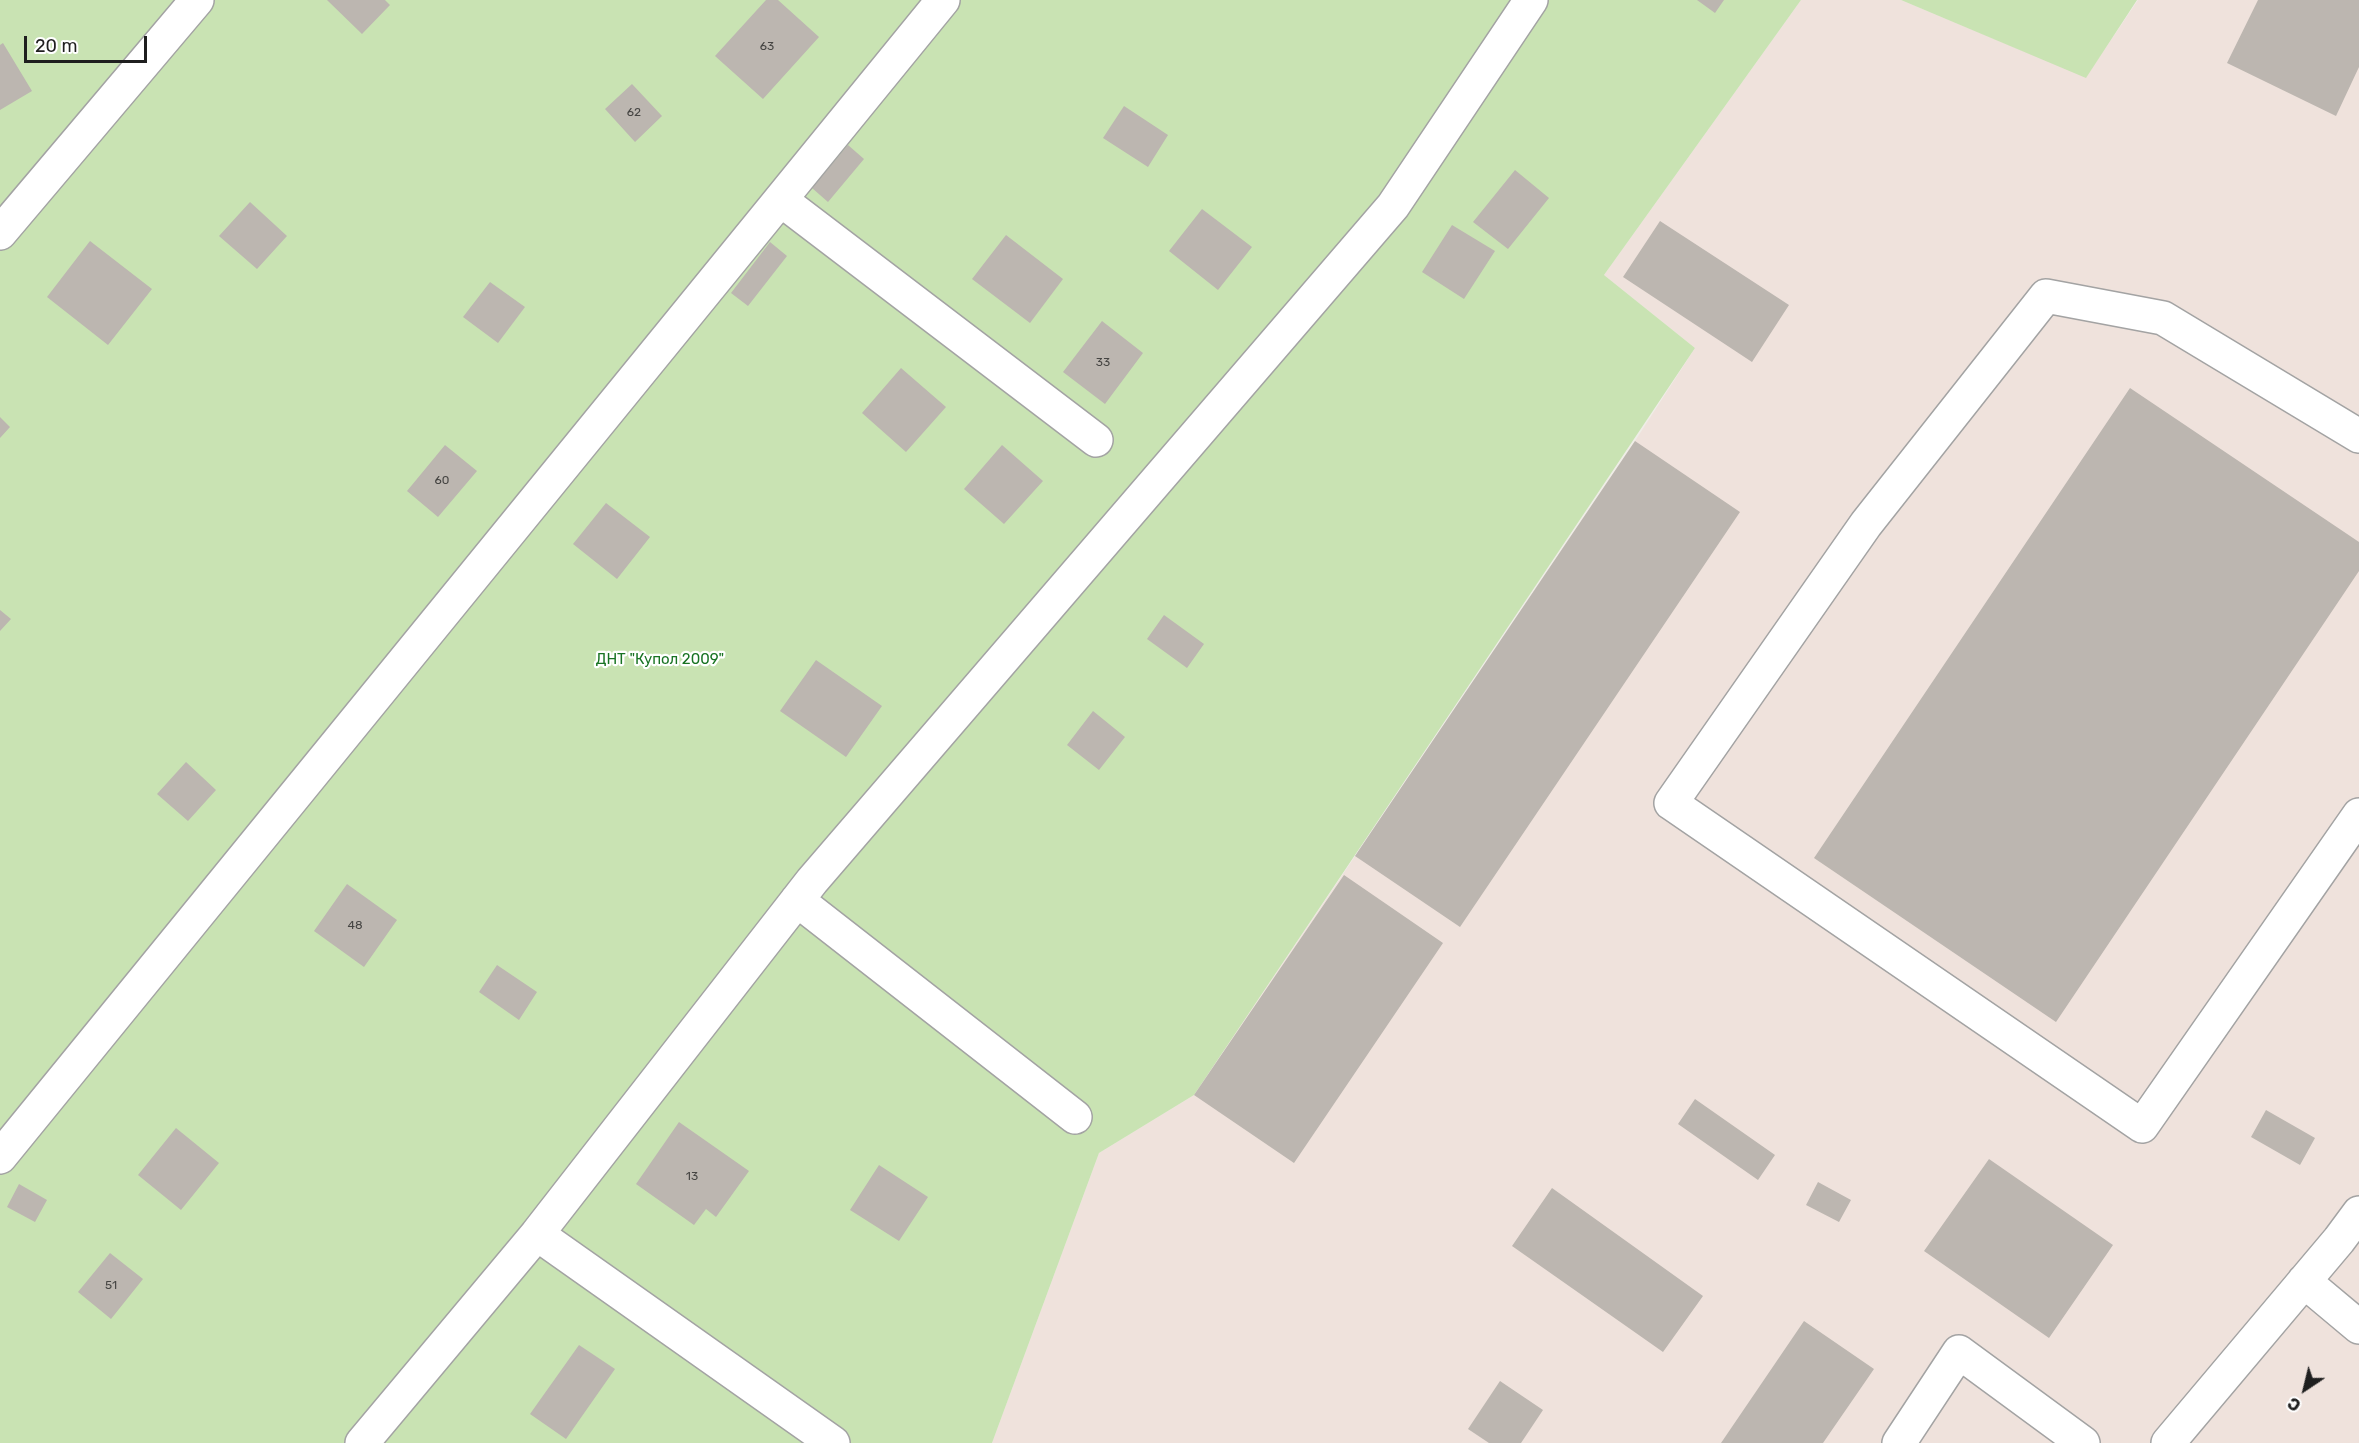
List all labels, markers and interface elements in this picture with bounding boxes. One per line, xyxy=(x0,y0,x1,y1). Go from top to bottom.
scale bar xyxy=(27,24,150,62)
text: 20 m xyxy=(35,35,77,57)
house number: 63 xyxy=(760,40,774,54)
house number: 62 xyxy=(627,106,641,120)
house number: 33 xyxy=(1096,356,1110,370)
house number: 60 xyxy=(435,474,449,488)
park label: ДНТ "Купол 2009" xyxy=(596,651,724,669)
house number: 48 xyxy=(347,919,363,933)
house number: 13 xyxy=(686,1170,698,1184)
house number: 51 xyxy=(105,1279,117,1293)
north arrow xyxy=(2275,1359,2335,1419)
text: С xyxy=(2284,1393,2304,1415)

